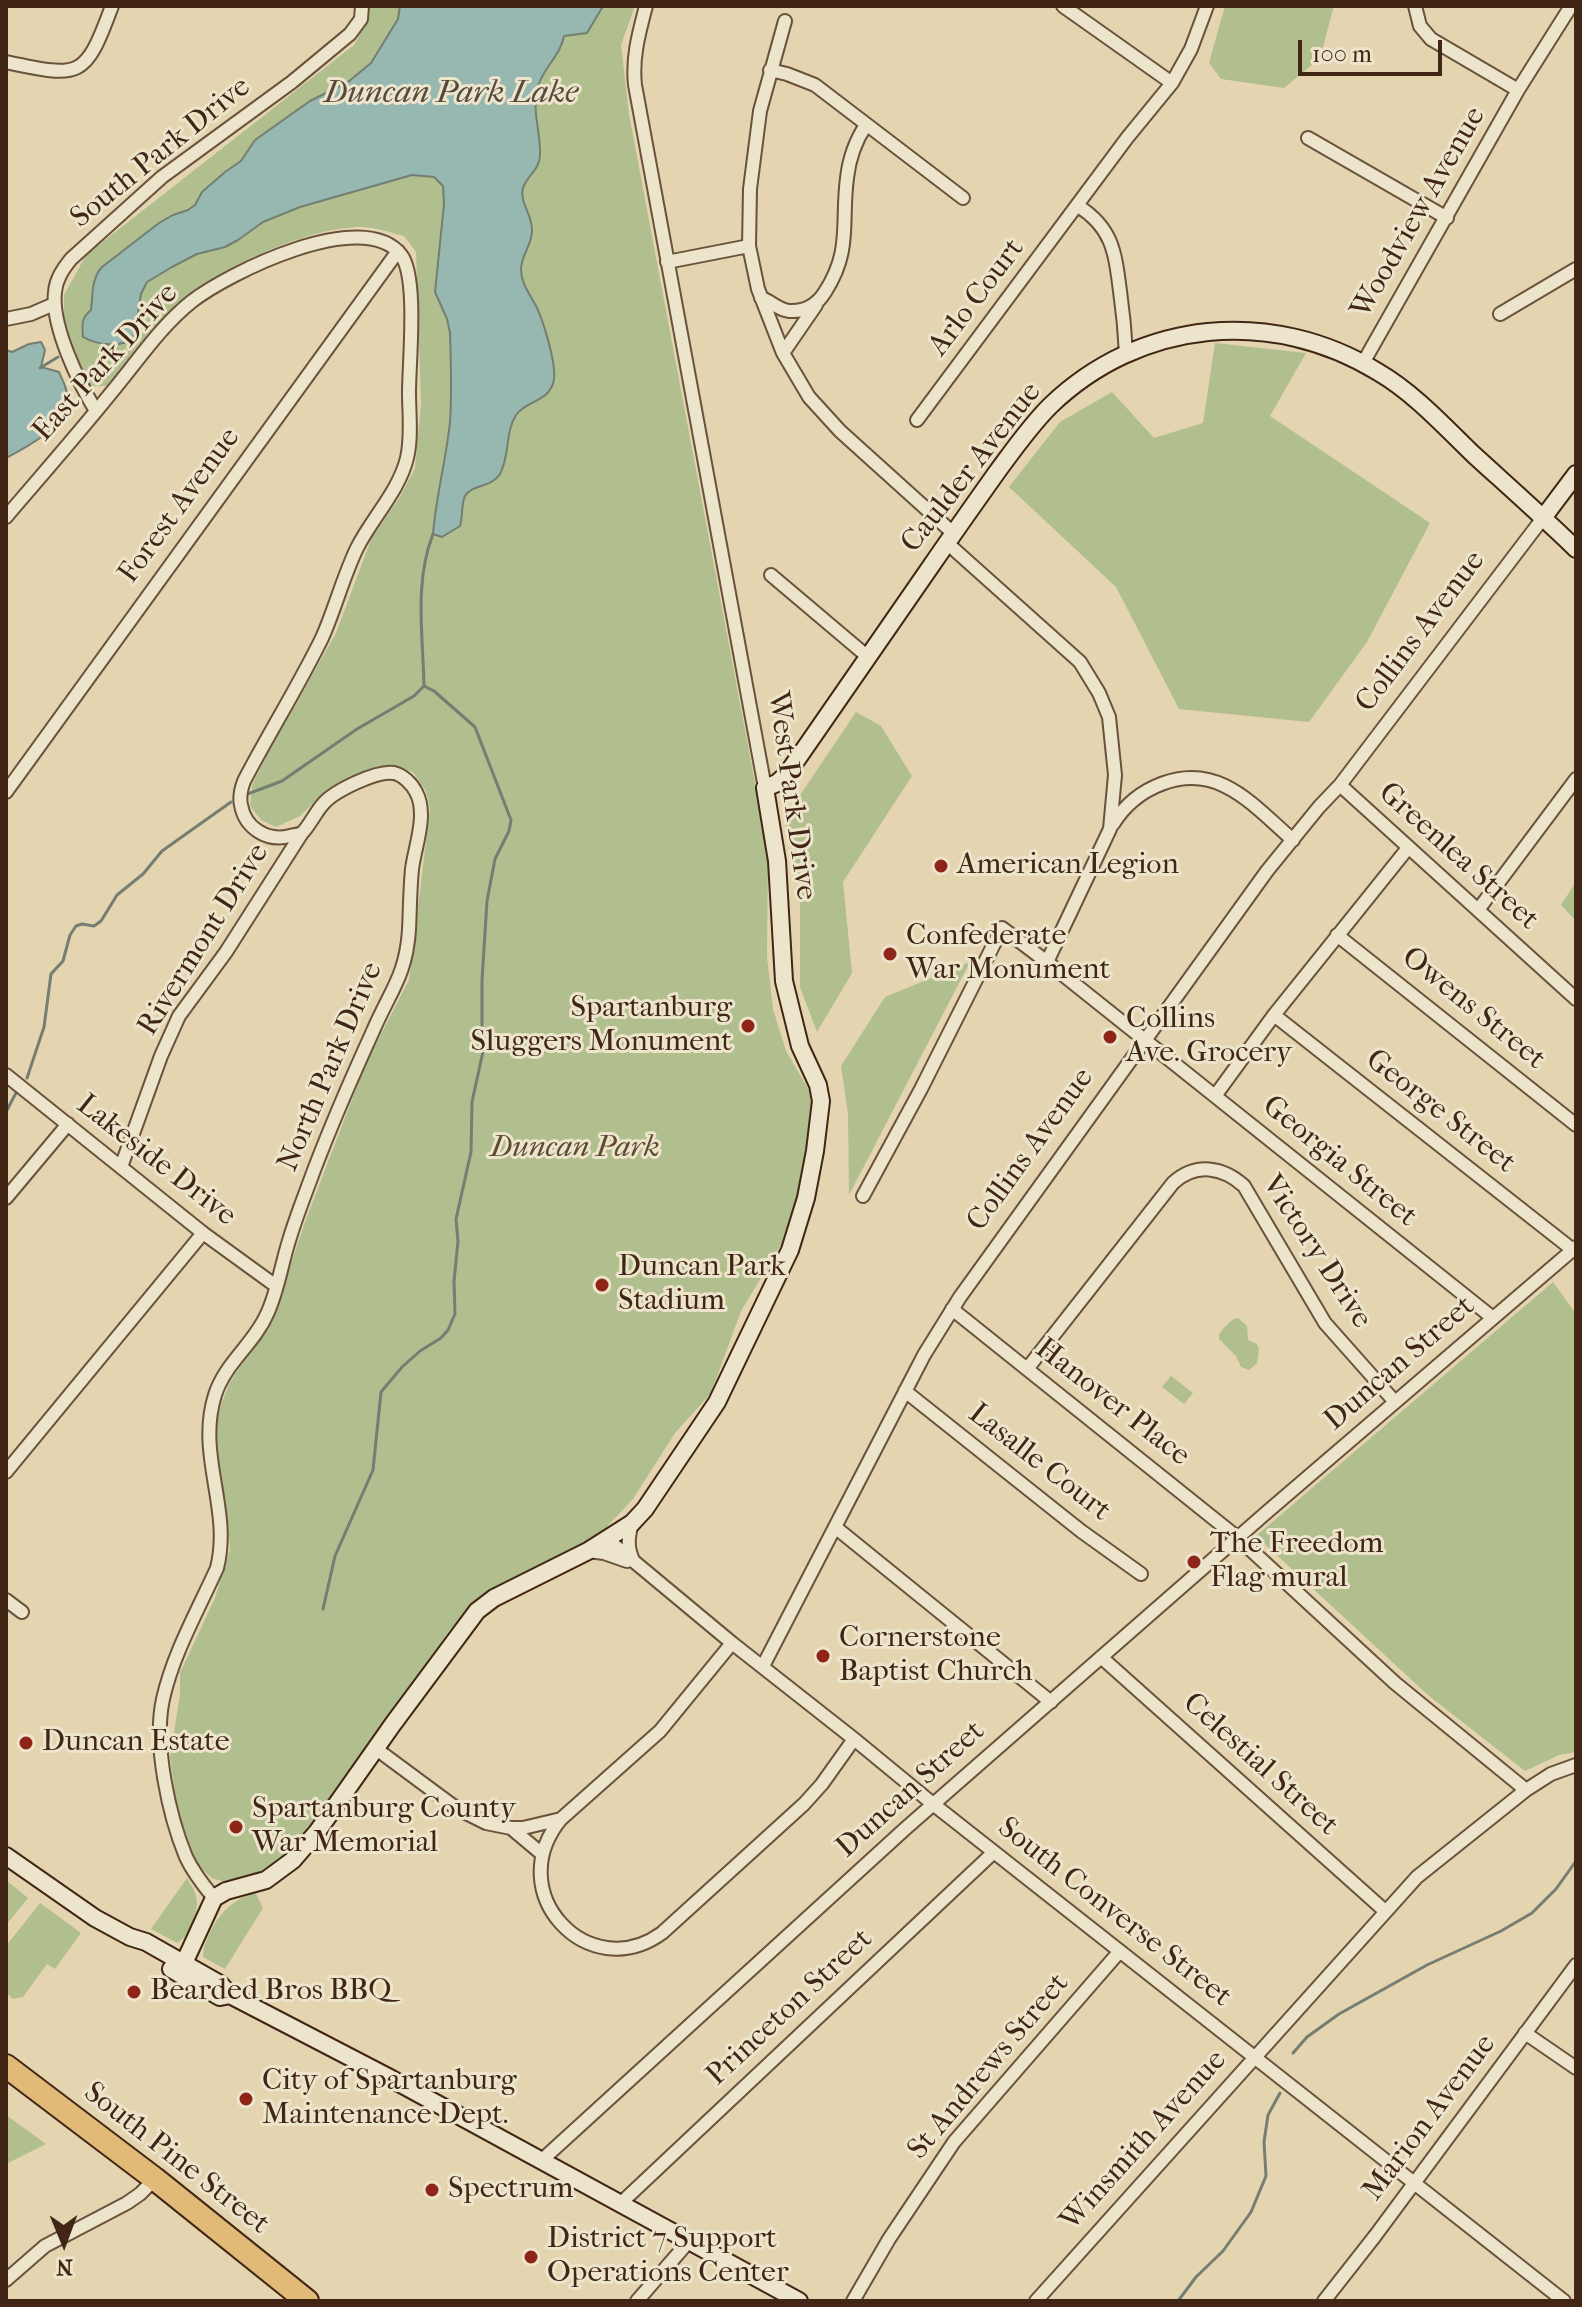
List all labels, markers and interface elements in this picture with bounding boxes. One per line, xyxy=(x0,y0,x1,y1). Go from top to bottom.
scale bar xyxy=(1302,24,1446,74)
text: 100 m xyxy=(1312,40,1372,68)
street label: South Park Drive xyxy=(64,70,258,236)
water label: Duncan Park Lake xyxy=(324,75,578,113)
street label: Woodview Avenue xyxy=(1344,101,1494,325)
street label: Arlo Court xyxy=(921,232,1033,364)
street label: East Park Drive xyxy=(26,277,186,449)
street label: Caulder Avenue xyxy=(894,376,1050,560)
street label: Forest Avenue xyxy=(112,421,248,591)
street label: Collins Avenue xyxy=(1349,544,1493,720)
street label: West Park Drive xyxy=(759,690,823,902)
street label: Greenlea Street xyxy=(1370,776,1546,938)
street label: Rivermont Drive xyxy=(131,837,277,1043)
place label: American Legion xyxy=(957,848,1179,884)
marker: American Legion xyxy=(932,857,950,875)
place label: Confederate War Monument xyxy=(906,919,1110,990)
street label: Owens Street xyxy=(1394,940,1552,1078)
marker: Confederate War Monument xyxy=(881,945,899,963)
street label: North Park Drive xyxy=(271,957,391,1177)
place label: Spartanburg Sluggers Monument xyxy=(471,991,732,1062)
place label: Collins Ave. Grocery xyxy=(1126,1002,1292,1072)
marker: Spartanburg Sluggers Monument xyxy=(739,1017,757,1035)
marker: Collins Ave. Grocery xyxy=(1101,1028,1119,1046)
street label: George Street xyxy=(1358,1042,1522,1182)
street label: Collins Avenue xyxy=(960,1062,1102,1238)
street label: Lakeside Drive xyxy=(69,1088,243,1234)
street label: Georgia Street xyxy=(1255,1089,1423,1235)
park label: Duncan Park xyxy=(490,1131,660,1167)
street label: Victory Drive xyxy=(1253,1169,1379,1335)
place label: Duncan Park Stadium xyxy=(618,1250,786,1320)
marker: Duncan Park Stadium xyxy=(593,1276,611,1294)
street label: Duncan Street xyxy=(1318,1289,1482,1439)
street label: Hanover Place xyxy=(1028,1331,1196,1475)
street label: Lasalle Court xyxy=(961,1396,1117,1530)
place label: The Freedom Flag mural xyxy=(1210,1527,1384,1598)
marker: The Freedom Flag mural xyxy=(1185,1553,1203,1571)
place label: Cornerstone Baptist Church xyxy=(839,1621,1033,1692)
marker: Cornerstone Baptist Church xyxy=(814,1647,832,1665)
street label: Celestial Street xyxy=(1175,1686,1345,1844)
street label: Duncan Street xyxy=(829,1714,993,1866)
place label: Duncan Estate xyxy=(42,1725,230,1761)
marker: Duncan Estate xyxy=(17,1734,35,1752)
place label: Spartanburg County War Memorial xyxy=(252,1792,516,1862)
street label: South Converse Street xyxy=(990,1810,1238,2016)
marker: Spartanburg County War Memorial xyxy=(227,1818,245,1836)
street label: Princeton Street xyxy=(700,1922,880,2094)
street label: St Andrews Street xyxy=(901,1967,1077,2167)
place label: Bearded Bros BBQ xyxy=(150,1974,391,2010)
marker: Bearded Bros BBQ xyxy=(125,1983,143,2001)
street label: Marion Avenue xyxy=(1356,2028,1504,2208)
street label: Winsmith Avenue xyxy=(1053,2043,1235,2239)
place label: City of Spartanburg Maintenance Dept. xyxy=(262,2064,517,2134)
street label: South Pine Street xyxy=(76,2075,276,2243)
marker: City of Spartanburg Maintenance Dept. xyxy=(237,2090,255,2108)
place label: Spectrum xyxy=(448,2172,573,2208)
marker: Spectrum xyxy=(423,2181,441,2199)
north arrow xyxy=(24,2203,104,2283)
place label: District 7 Support Operations Center xyxy=(547,2222,789,2292)
marker: District 7 Support Operations Center xyxy=(522,2248,540,2266)
text: N xyxy=(56,2254,73,2280)

